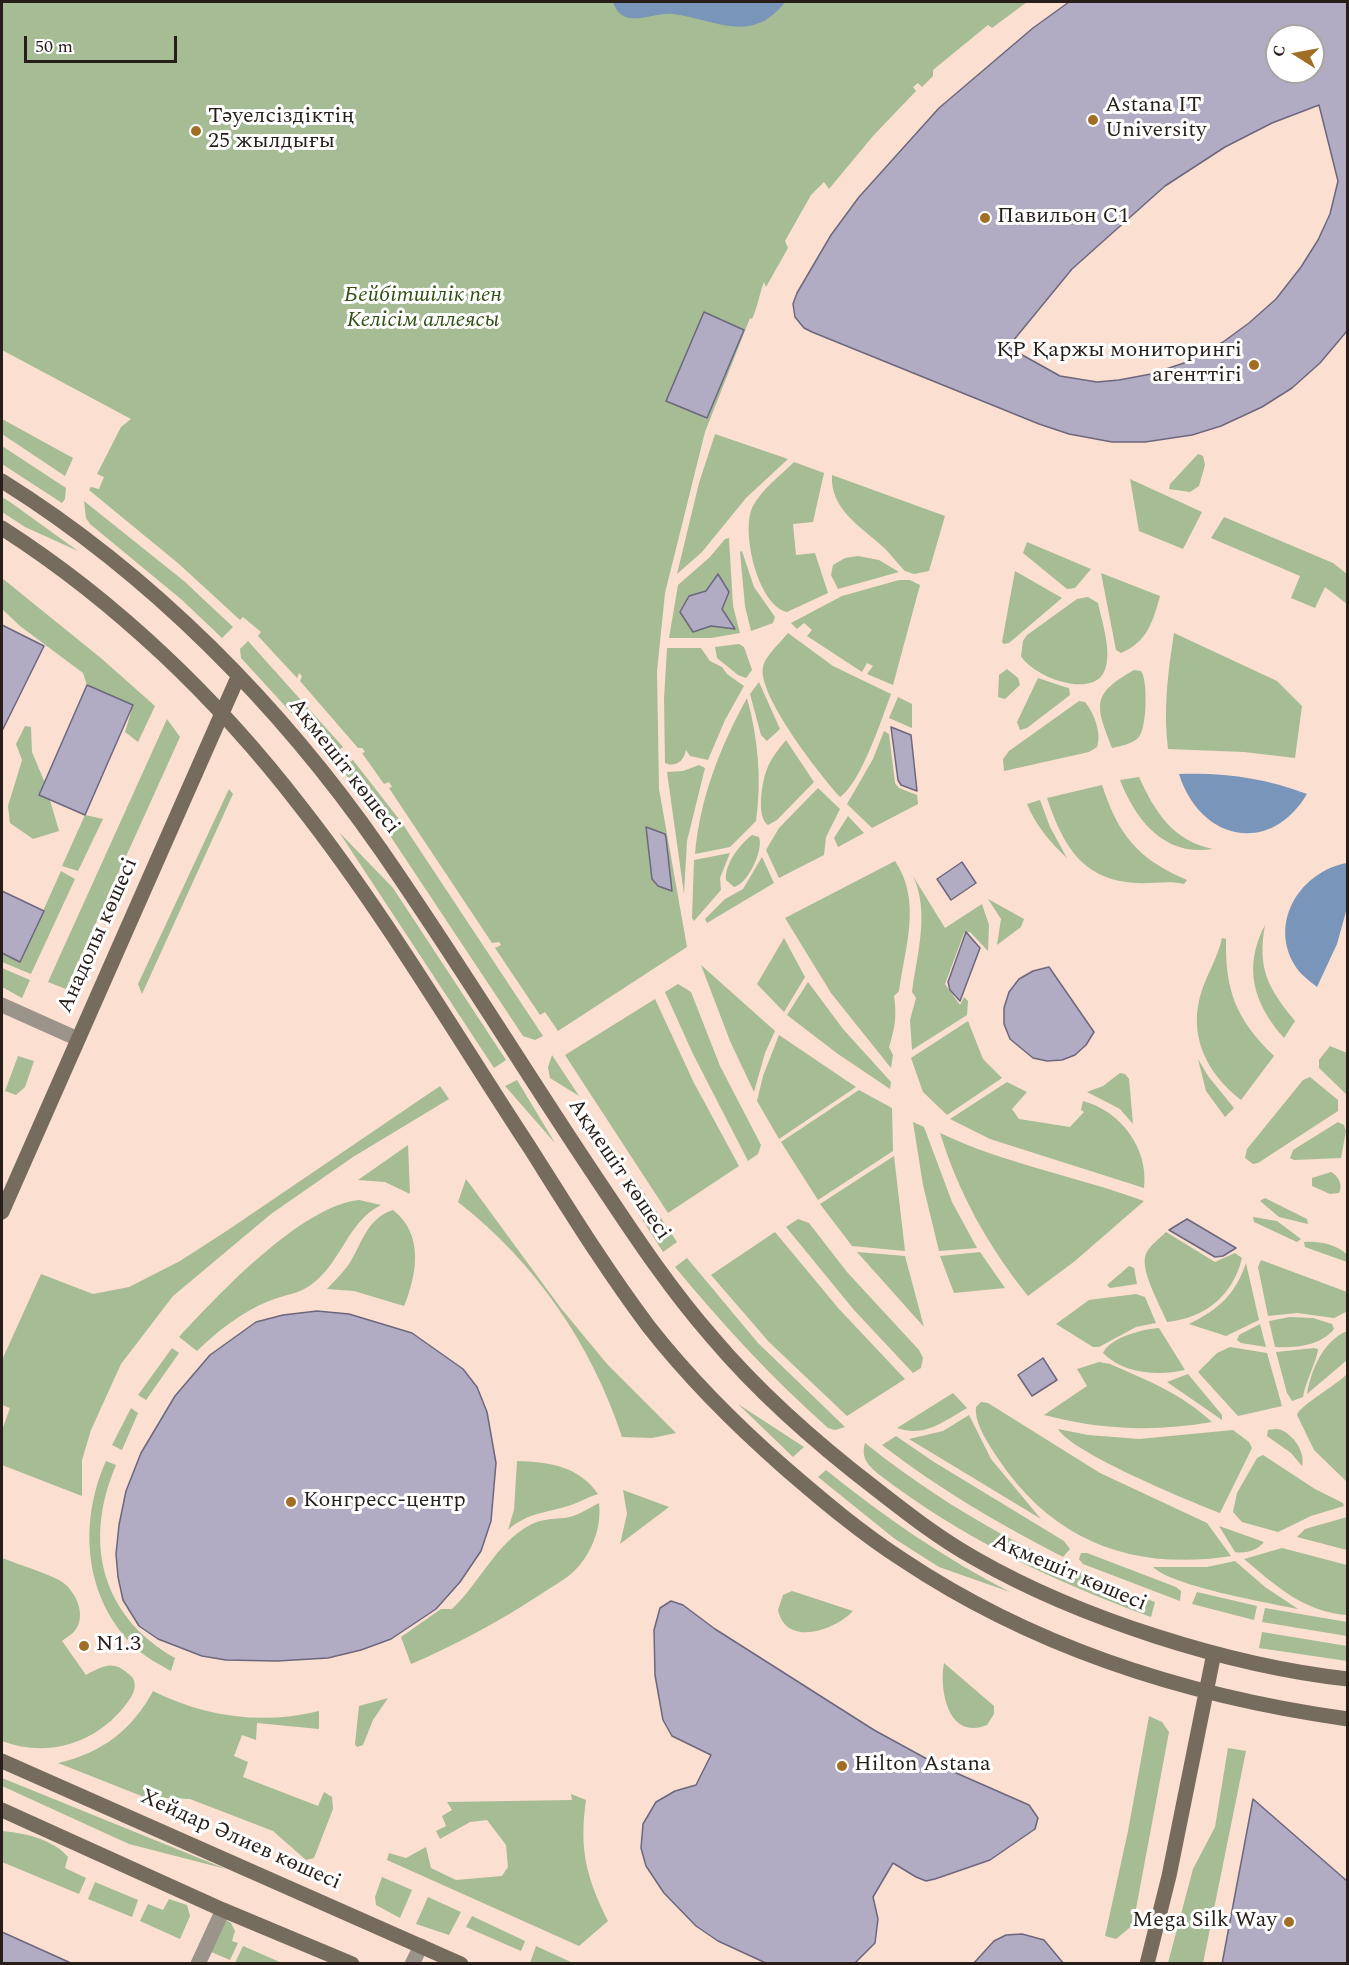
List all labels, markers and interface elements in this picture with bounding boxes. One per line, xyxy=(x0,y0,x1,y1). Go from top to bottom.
scale bar xyxy=(27,24,180,62)
north arrow xyxy=(1265,24,1325,84)
text: 50 m xyxy=(35,33,73,60)
text: С xyxy=(1266,43,1292,59)
place label: Astana IT University xyxy=(1105,94,1207,146)
place label: Тәуелсіздіктің 25 жылдығы xyxy=(208,105,354,156)
marker: Astana IT University xyxy=(1086,113,1100,127)
marker: Тәуелсіздіктің 25 жылдығы xyxy=(189,124,203,138)
place label: Павильон С1 xyxy=(997,205,1129,231)
marker: Павильон С1 xyxy=(978,211,992,225)
park label: Бейбітшілік пен Келісім аллеясы xyxy=(344,284,502,336)
place label: ҚР Қаржы мониторингі агенттігі xyxy=(996,339,1242,390)
marker: ҚР Қаржы мониторингі агенттігі xyxy=(1247,358,1261,372)
street label: Ақмешіт көшесі xyxy=(282,694,404,840)
street label: Анадолы көшесі xyxy=(53,854,145,1018)
street label: Ақмешіт көшесі xyxy=(561,1094,675,1246)
place label: Конгресс-центр xyxy=(303,1489,466,1515)
marker: Конгресс-центр xyxy=(284,1495,298,1509)
street label: Ақмешіт көшесі xyxy=(988,1530,1150,1618)
place label: N1.3 xyxy=(96,1633,141,1659)
marker: N1.3 xyxy=(77,1639,91,1653)
place label: Hilton Astana xyxy=(854,1753,991,1779)
marker: Hilton Astana xyxy=(835,1759,849,1773)
street label: Хейдар Әлиев көшесі xyxy=(136,1785,344,1897)
place label: Mega Silk Way xyxy=(1132,1909,1277,1935)
marker: Mega Silk Way xyxy=(1282,1915,1296,1929)

